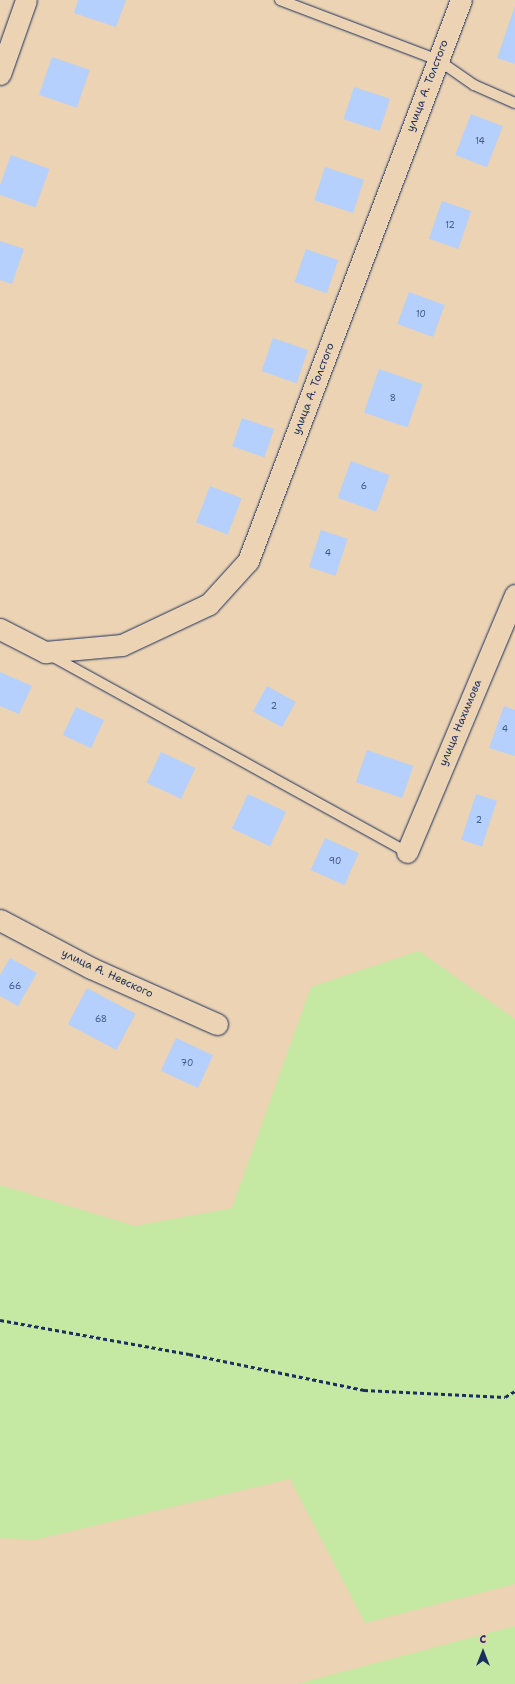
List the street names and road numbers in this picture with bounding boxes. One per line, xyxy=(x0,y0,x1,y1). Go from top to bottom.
street label: улица А. Толстого xyxy=(404,38,452,134)
street label: улица А. Толстого xyxy=(290,341,338,437)
street label: улица Нахимова xyxy=(437,678,485,768)
street label: улица А. Невского xyxy=(59,947,155,1001)

